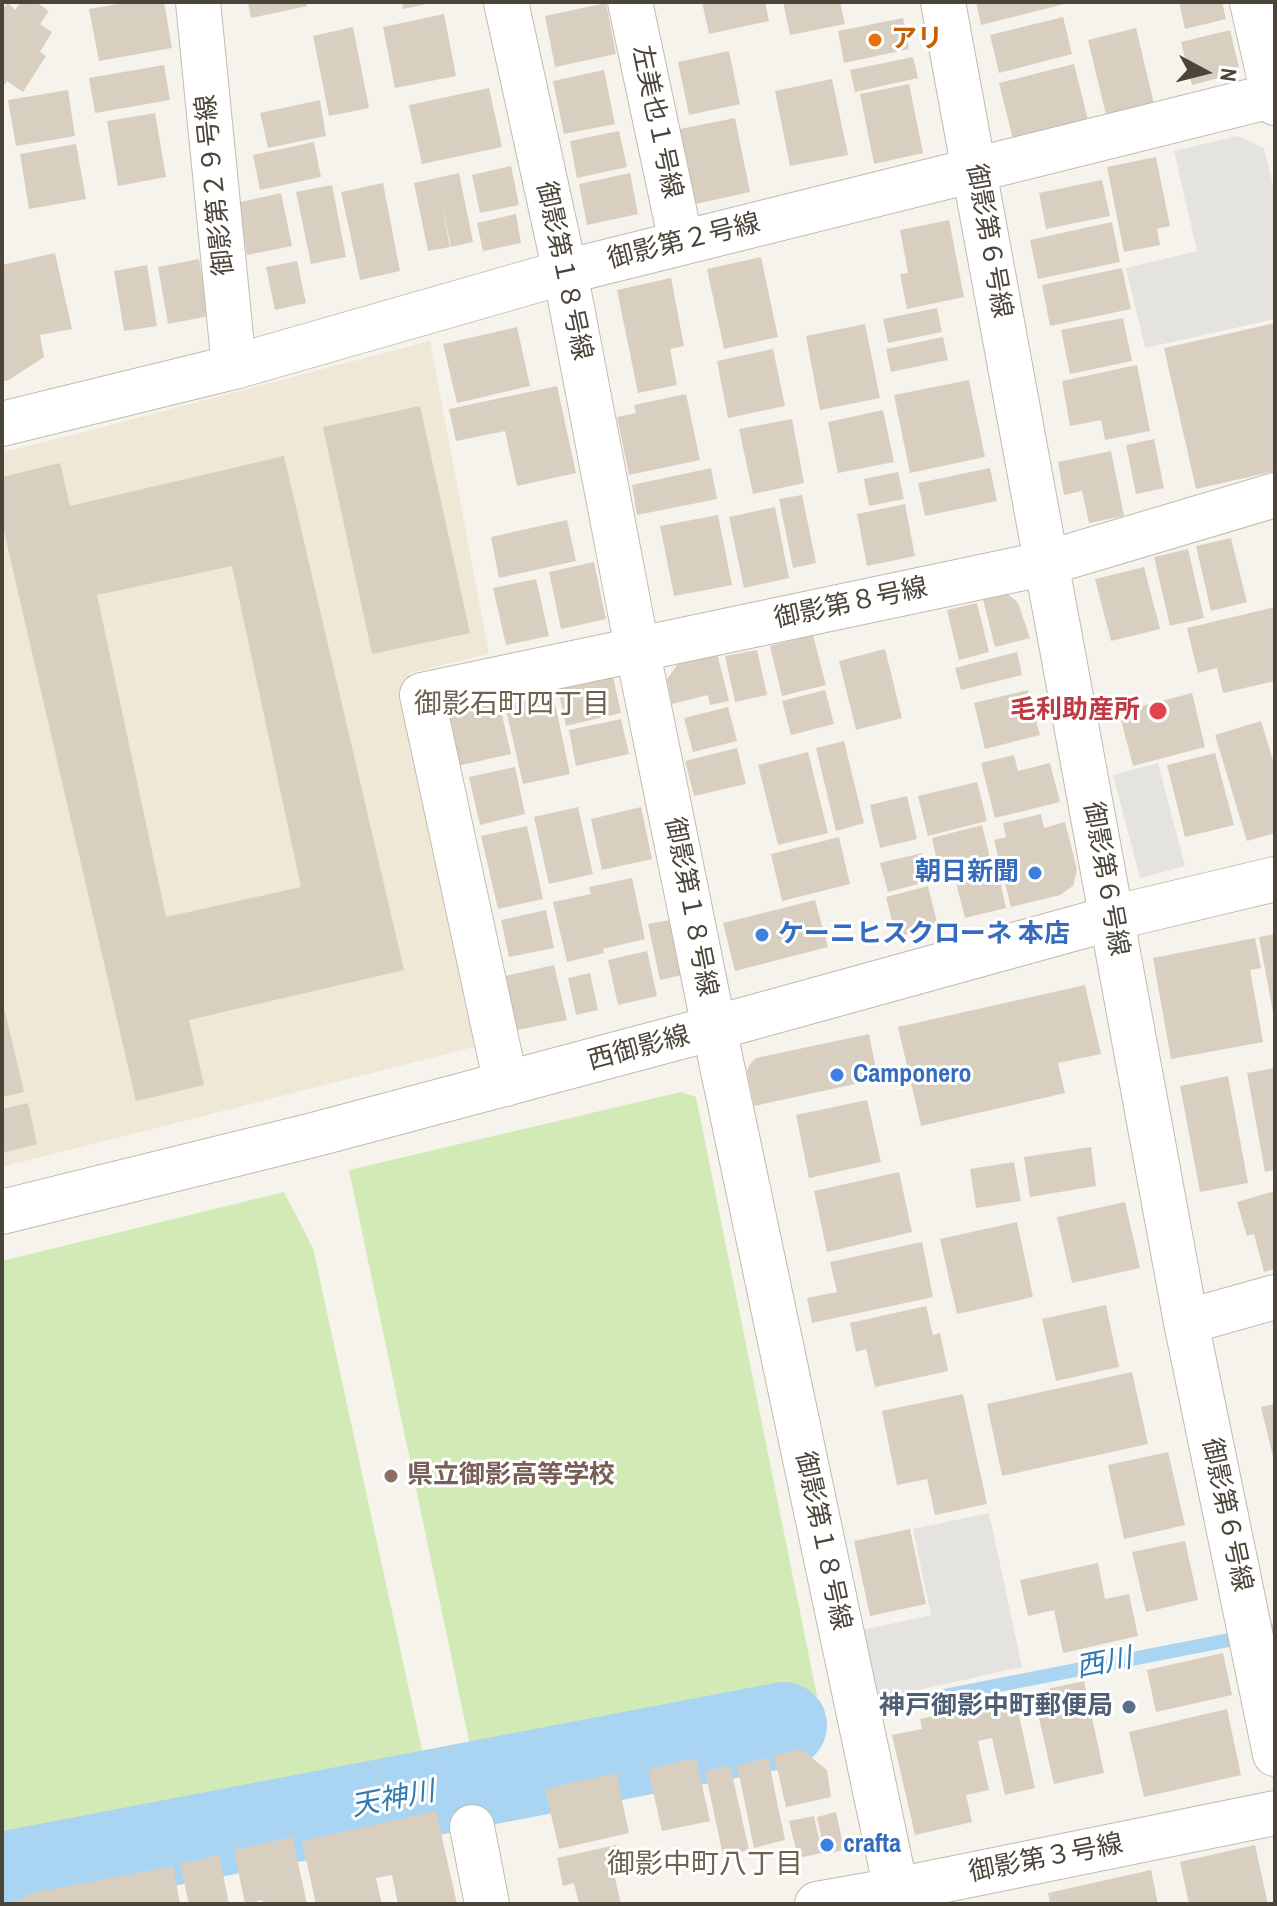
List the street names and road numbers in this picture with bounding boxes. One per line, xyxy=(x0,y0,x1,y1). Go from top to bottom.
street label: 左美也１号線 xyxy=(625,42,687,202)
street label: 御影第２９号線 xyxy=(191,93,241,277)
street label: 御影第６号線 xyxy=(959,161,1017,321)
street label: 御影第１８号線 xyxy=(529,179,597,363)
street label: 御影第２号線 xyxy=(605,208,763,276)
street label: 御影第８号線 xyxy=(771,573,931,635)
street label: 御影第６号線 xyxy=(1076,799,1134,959)
street label: 御影第１８号線 xyxy=(657,815,723,999)
street label: 西御影線 xyxy=(585,1020,693,1078)
street label: 御影第６号線 xyxy=(1195,1435,1257,1595)
street label: 御影第１８号線 xyxy=(788,1449,856,1633)
street label: 御影第３号線 xyxy=(966,1829,1126,1889)

